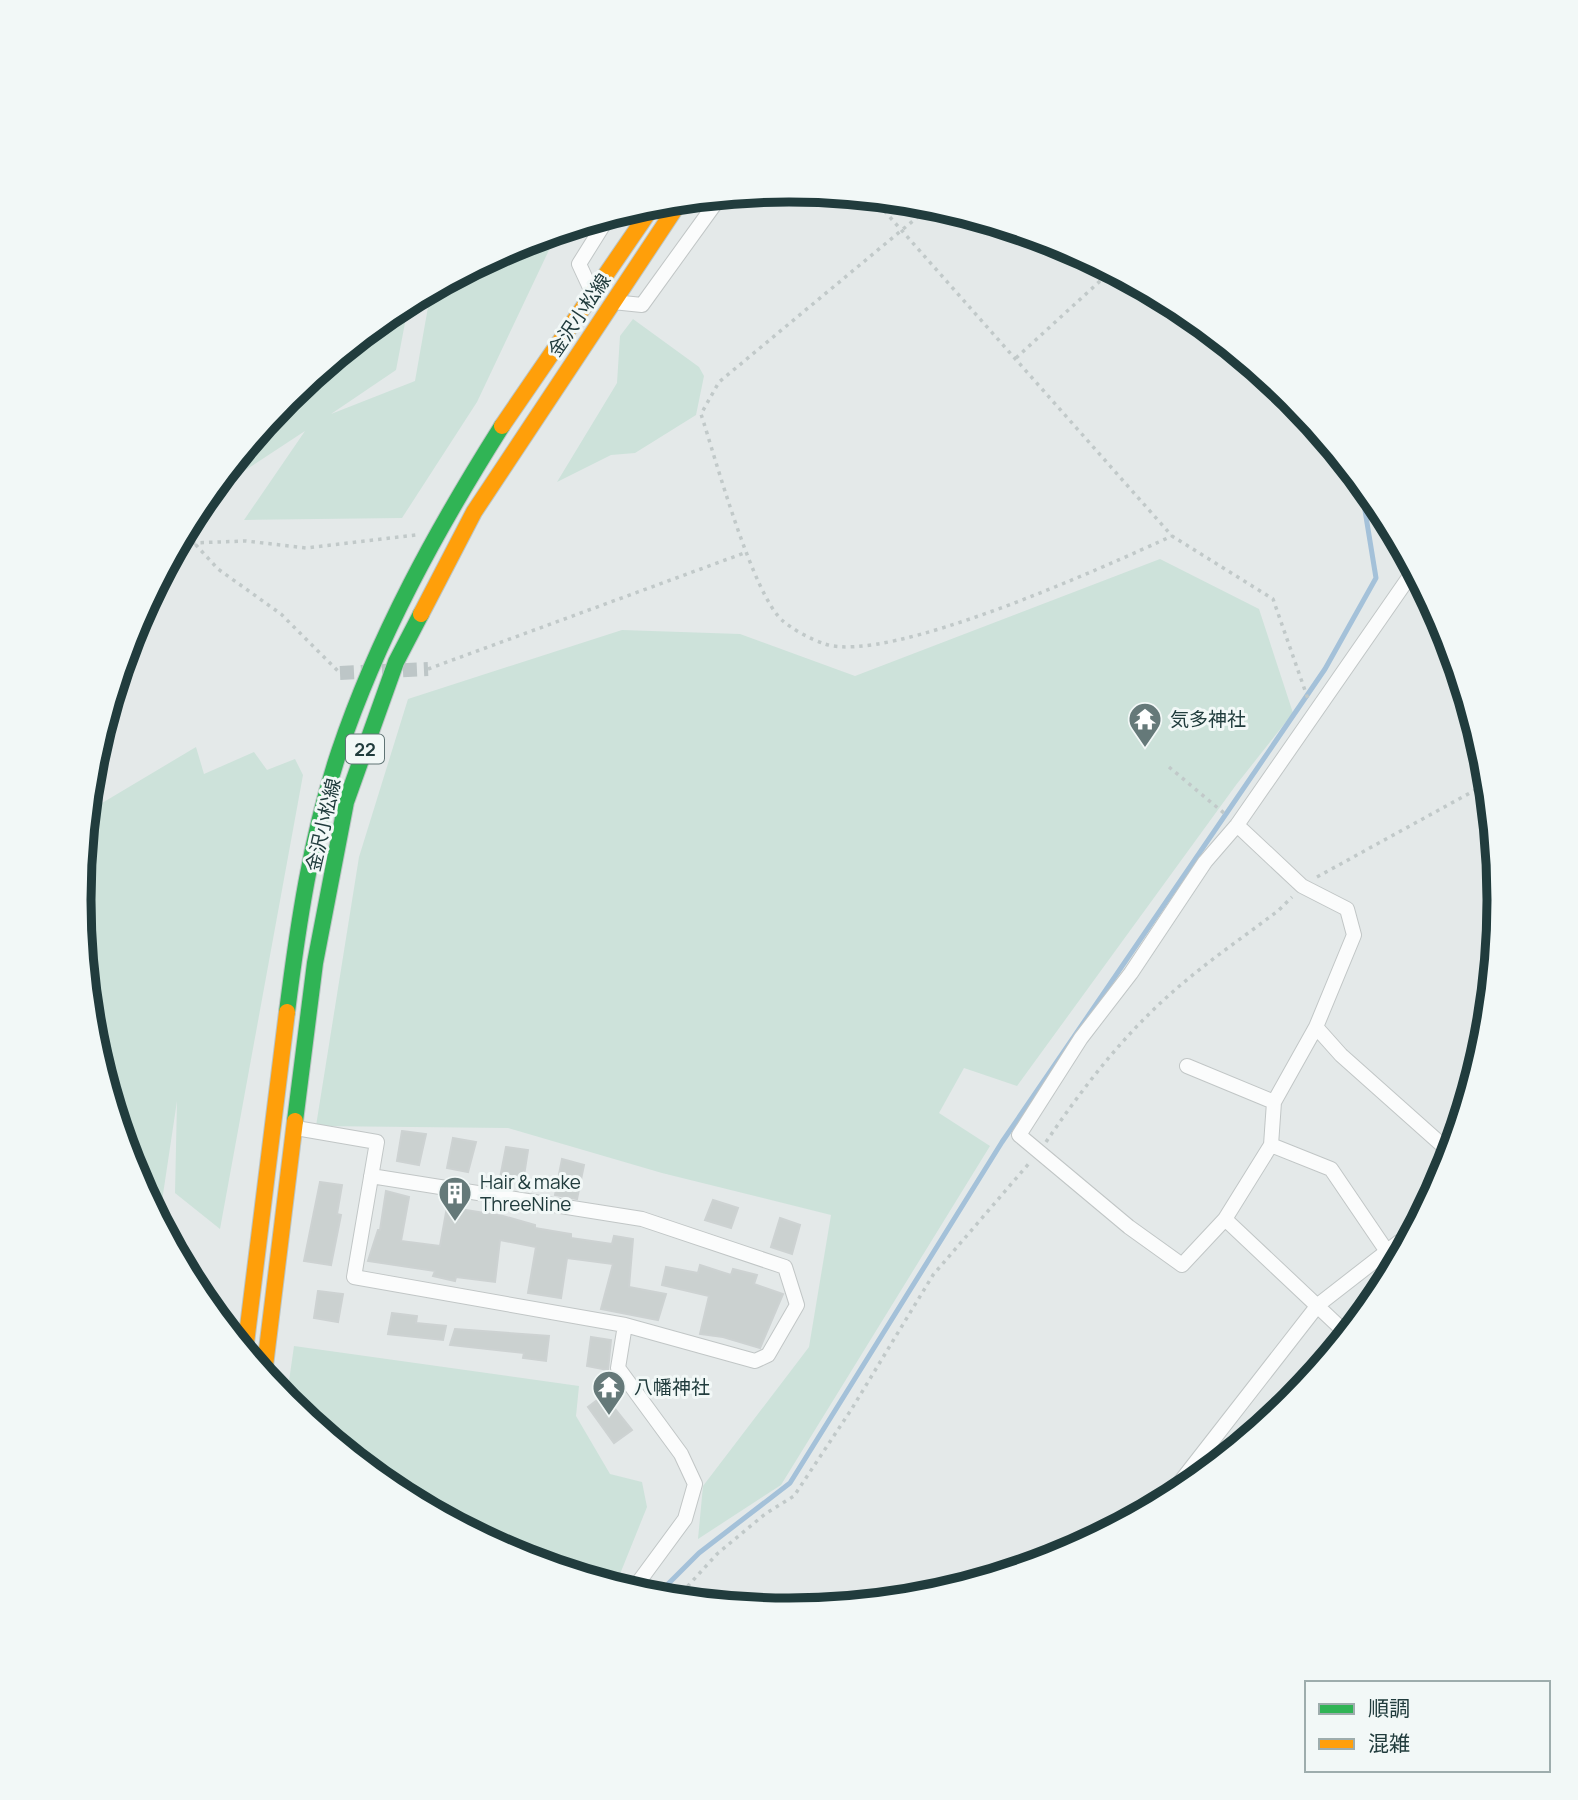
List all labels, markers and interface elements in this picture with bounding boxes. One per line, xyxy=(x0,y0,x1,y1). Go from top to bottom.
street label: 金沢小松線 xyxy=(542,268,616,362)
temple icon: 気多神社 xyxy=(1126,700,1164,749)
place label: 気多神社 xyxy=(1170,706,1246,732)
road number: 22 xyxy=(346,734,384,764)
street label: 金沢小松線 xyxy=(300,776,346,874)
place label: Hair＆make ThreeNine xyxy=(480,1169,581,1217)
building icon: Hair＆make ThreeNine xyxy=(436,1174,474,1223)
temple icon: 八幡神社 xyxy=(590,1368,628,1417)
place label: 八幡神社 xyxy=(634,1374,710,1400)
legend xyxy=(1305,1681,1550,1772)
text: 順調 xyxy=(1368,1694,1410,1722)
text: 混雑 xyxy=(1368,1729,1410,1757)

